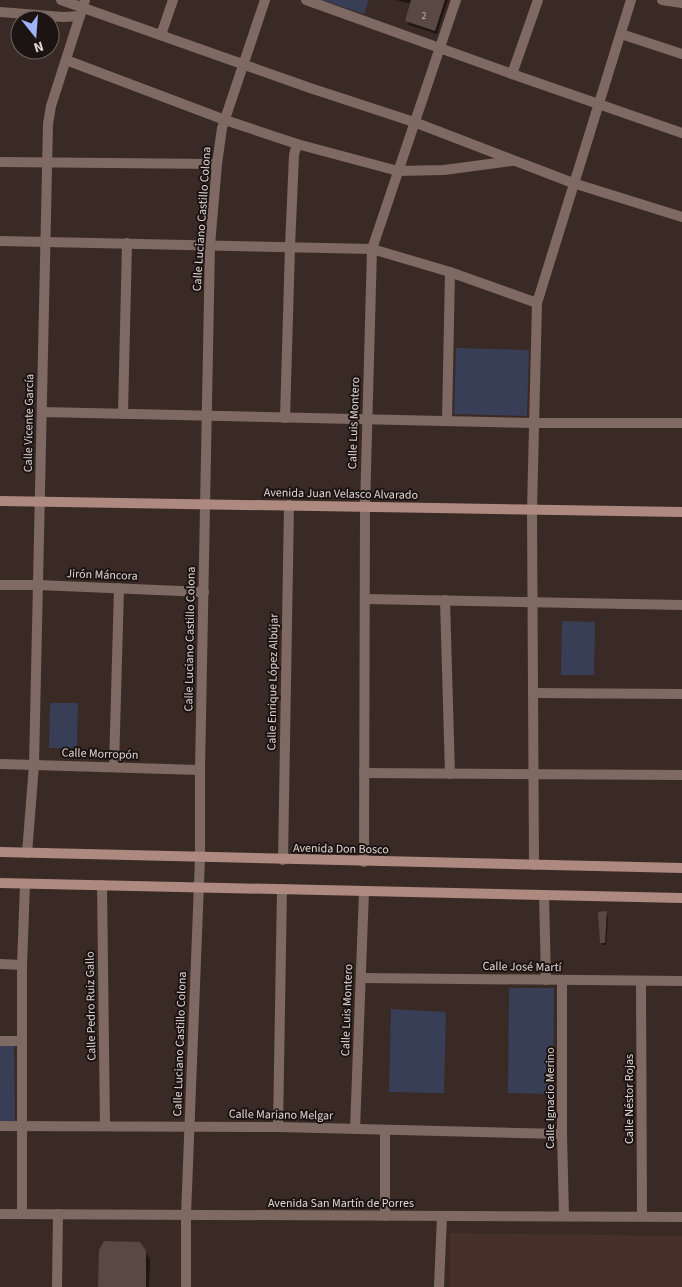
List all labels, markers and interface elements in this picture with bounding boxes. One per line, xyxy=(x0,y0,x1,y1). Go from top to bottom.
house number: 2 xyxy=(422,9,427,23)
north arrow xyxy=(10,10,60,60)
text: N xyxy=(31,36,46,57)
street label: Calle Luciano Castillo Colona xyxy=(188,146,216,292)
street label: Calle Vicente García xyxy=(20,374,38,472)
street label: Calle Luis Montero xyxy=(344,377,364,469)
street label: Avenida Juan Velasco Alvarado xyxy=(264,484,418,504)
street label: Jirón Máncora xyxy=(66,565,138,585)
street label: Calle Luciano Castillo Colona xyxy=(180,566,200,712)
street label: Calle Enrique López Albújar xyxy=(263,612,283,751)
street label: Calle Morropón xyxy=(61,744,139,764)
street label: Avenida Don Bosco xyxy=(293,840,389,858)
street label: Calle Pedro Ruiz Gallo xyxy=(82,951,100,1061)
street label: Calle José Martí xyxy=(482,958,563,976)
street label: Calle Luis Montero xyxy=(337,964,357,1056)
street label: Calle Luciano Castillo Colona xyxy=(169,971,191,1117)
street label: Calle Ignacio Merino xyxy=(542,1047,559,1149)
street label: Calle Néstor Rojas xyxy=(621,1054,638,1144)
street label: Calle Mariano Melgar xyxy=(229,1106,334,1124)
street label: Avenida San Martín de Porres xyxy=(268,1195,414,1212)

